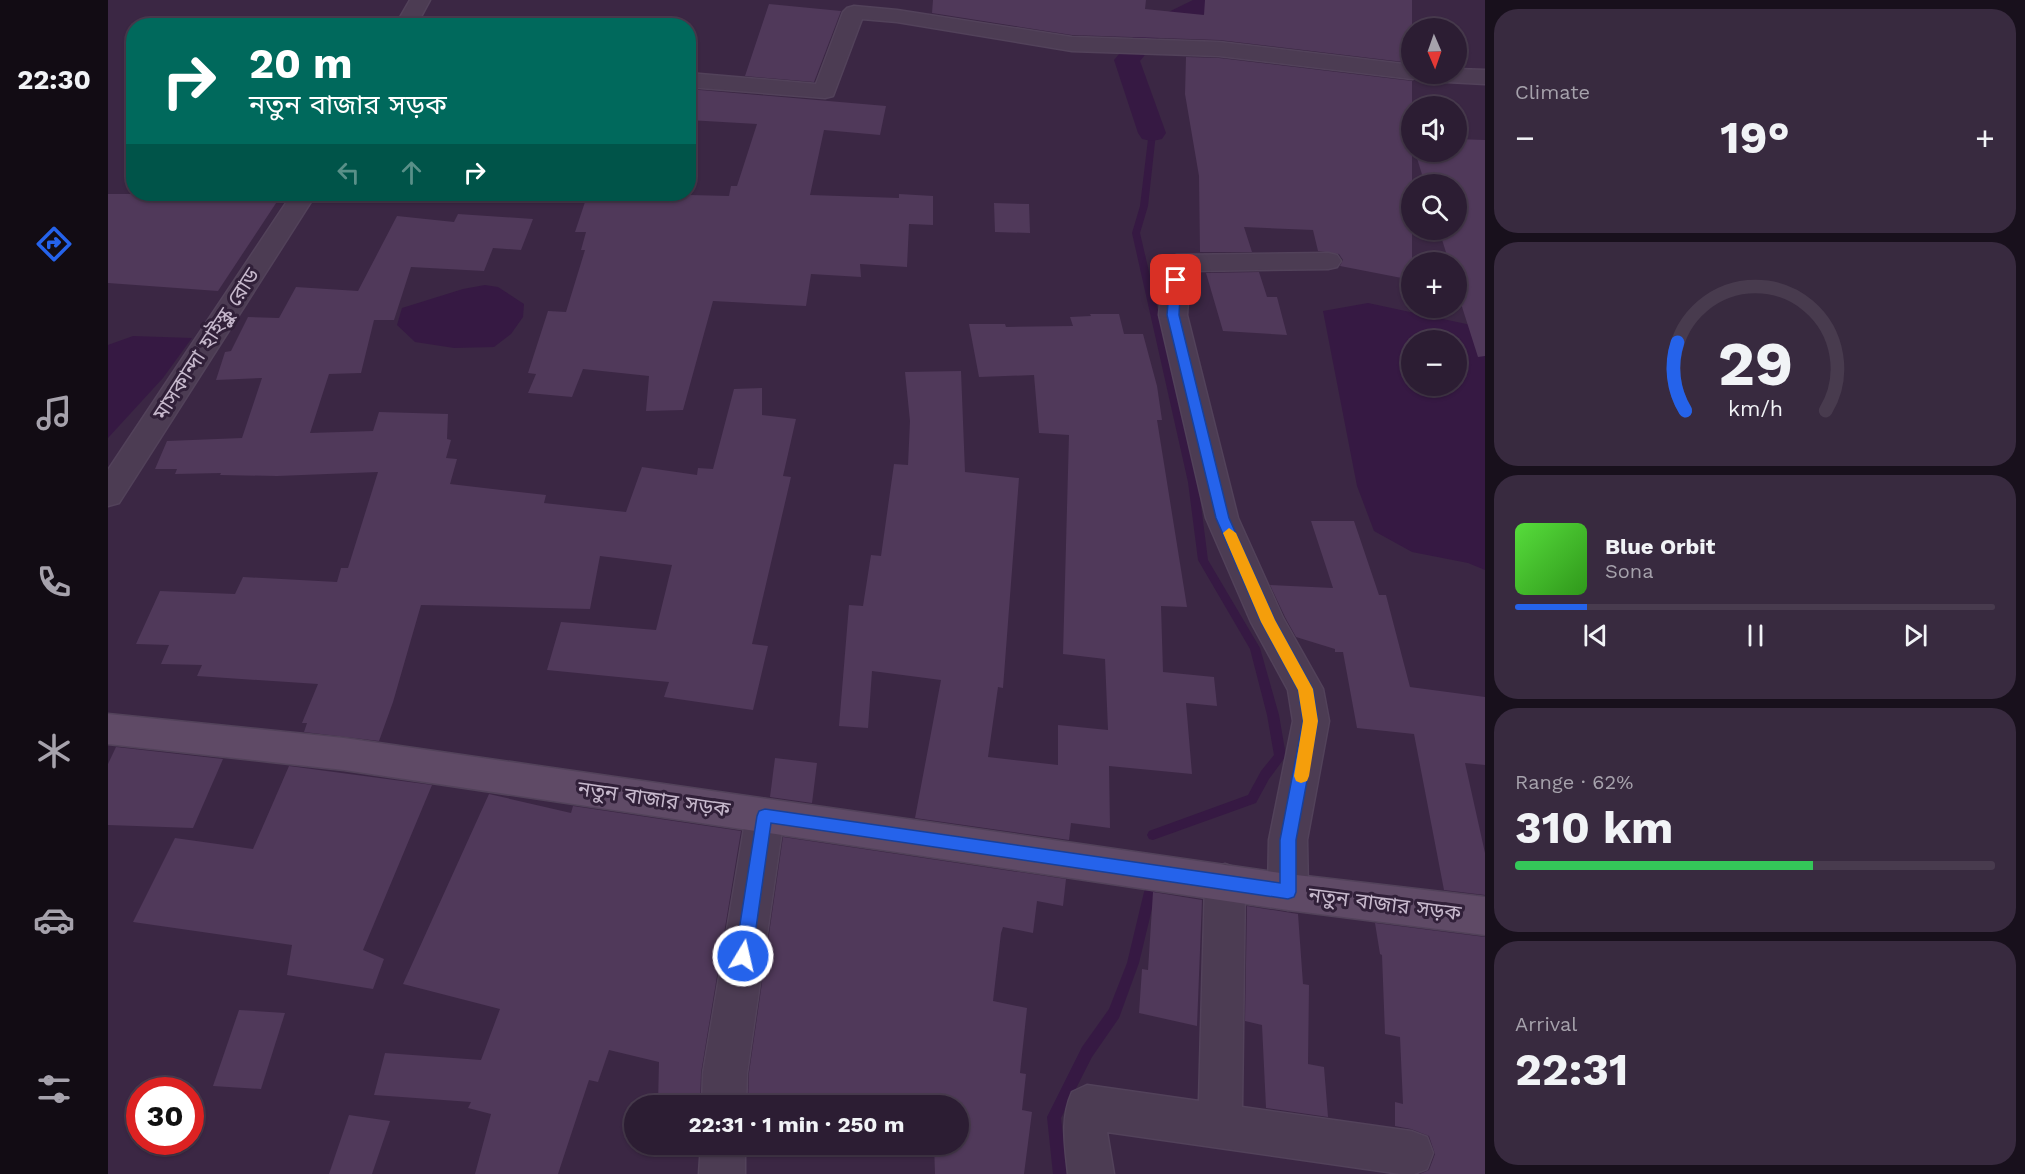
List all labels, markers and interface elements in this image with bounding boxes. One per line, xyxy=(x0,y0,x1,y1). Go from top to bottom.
north arrow xyxy=(1401,18,1467,84)
map controls xyxy=(1401,18,1467,396)
text: 20 m xyxy=(249,39,353,88)
icon: right xyxy=(150,42,228,120)
text: 22:30 xyxy=(17,64,91,96)
text: Climate xyxy=(1515,80,1590,104)
text: নতুন বাজার সড়ক xyxy=(249,89,447,121)
button: sound xyxy=(1401,96,1467,162)
text: 19° xyxy=(1720,111,1790,164)
text: − xyxy=(1515,118,1535,157)
text: + xyxy=(1975,118,1995,157)
icon: left xyxy=(332,156,365,189)
icon: ahead xyxy=(395,156,428,189)
icon: right xyxy=(458,156,491,189)
button: search xyxy=(1401,174,1467,240)
icon: directions xyxy=(33,223,75,265)
button: + xyxy=(1401,252,1467,318)
pin xyxy=(1150,254,1201,305)
street label: মাসকান্দা হাইস্কুল রোড xyxy=(147,262,265,426)
icon: arrive xyxy=(1159,263,1192,296)
text: 29 xyxy=(1717,327,1793,400)
button: − xyxy=(1401,330,1467,396)
icon: music xyxy=(33,392,75,434)
text: km/h xyxy=(1727,396,1783,421)
text: Blue Orbit xyxy=(1605,534,1715,559)
text: Sona xyxy=(1605,559,1654,583)
icon: phone xyxy=(33,561,75,603)
icon: previous xyxy=(1579,619,1612,652)
icon: pause xyxy=(1739,619,1772,652)
icon: next xyxy=(1899,619,1932,652)
icon: climate xyxy=(33,730,75,772)
text: Range · 62% xyxy=(1515,770,1633,794)
street label: নতুন বাজার সড়ক xyxy=(575,775,733,823)
text: 310 km xyxy=(1515,801,1673,854)
street label: নতুন বাজার সড়ক xyxy=(1306,882,1464,926)
icon: car xyxy=(33,899,75,941)
position arrow xyxy=(711,924,775,988)
text: Arrival xyxy=(1515,1012,1577,1036)
text: 22:31 xyxy=(1515,1043,1628,1096)
icon: filters xyxy=(33,1068,75,1110)
speed limit sign: 30 xyxy=(126,1077,204,1155)
text: 22:31 · 1 min · 250 m xyxy=(688,1112,905,1137)

